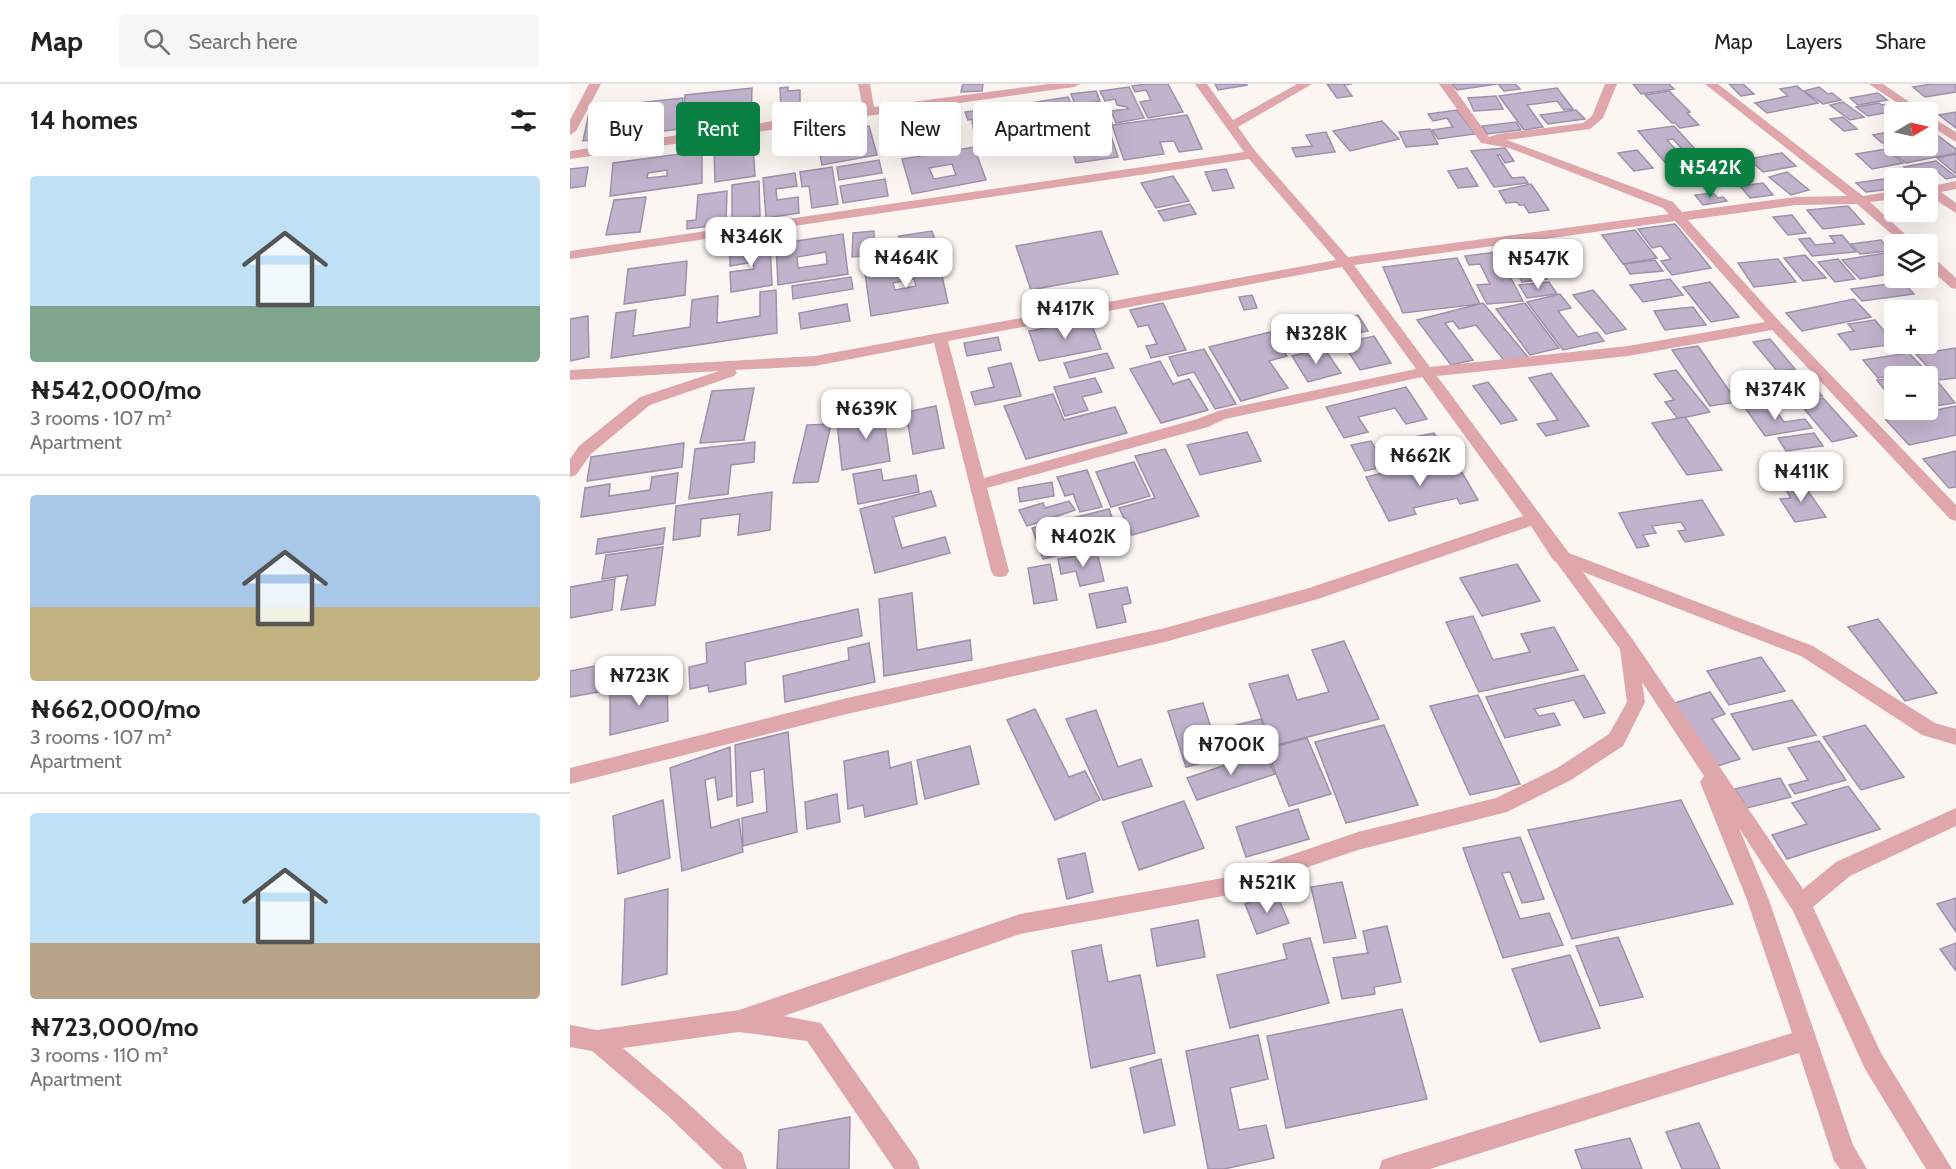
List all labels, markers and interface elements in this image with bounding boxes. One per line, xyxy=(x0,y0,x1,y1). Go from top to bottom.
search box xyxy=(119,14,539,68)
text: Map xyxy=(30,24,83,58)
icon: search xyxy=(140,25,173,58)
text: Search here xyxy=(188,28,297,55)
text: Map xyxy=(1714,29,1753,54)
text: Layers xyxy=(1786,29,1842,54)
text: Share xyxy=(1875,29,1926,54)
chip: Buy xyxy=(588,102,664,156)
chip: Rent xyxy=(676,102,760,156)
chip: Filters xyxy=(772,102,867,156)
chip: New xyxy=(879,102,961,156)
chip: Apartment xyxy=(973,102,1112,156)
north arrow xyxy=(1884,102,1938,156)
map controls xyxy=(1884,102,1938,420)
text: 14 homes xyxy=(30,104,138,136)
icon: filters xyxy=(507,104,540,137)
pin: ₦542K xyxy=(1668,148,1752,199)
text: ₦542K xyxy=(1679,155,1741,179)
button: locate xyxy=(1884,168,1938,222)
icon: home xyxy=(231,215,339,323)
pin: ₦346K xyxy=(709,217,793,268)
text: ₦346K xyxy=(719,224,783,248)
button: layers xyxy=(1884,234,1938,288)
pin: ₦464K xyxy=(864,238,948,289)
pin: ₦547K xyxy=(1496,239,1580,290)
text: ₦464K xyxy=(874,245,938,269)
text: ₦547K xyxy=(1507,246,1569,270)
pin: ₦417K xyxy=(1023,289,1107,340)
text: ₦417K xyxy=(1036,296,1094,320)
button: + xyxy=(1884,300,1938,354)
pin: ₦328K xyxy=(1274,314,1358,365)
text: ₦328K xyxy=(1285,321,1347,345)
button: − xyxy=(1884,366,1938,420)
pin: ₦374K xyxy=(1733,370,1817,421)
text: ₦542,000/mo xyxy=(30,374,201,406)
text: ₦374K xyxy=(1744,377,1806,401)
pin: ₦639K xyxy=(824,389,908,440)
text: ₦639K xyxy=(835,396,897,420)
text: 3 rooms · 107 m² xyxy=(30,406,172,430)
text: Apartment xyxy=(30,430,122,454)
pin: ₦662K xyxy=(1378,436,1462,487)
text: ₦662K xyxy=(1389,443,1451,467)
pin: ₦411K xyxy=(1759,452,1843,503)
text: ₦411K xyxy=(1773,459,1829,483)
pin: ₦402K xyxy=(1041,517,1125,568)
text: ₦402K xyxy=(1050,524,1116,548)
icon: home xyxy=(231,534,339,642)
pin: ₦723K xyxy=(597,656,681,707)
text: ₦723K xyxy=(609,663,669,687)
text: ₦662,000/mo xyxy=(30,693,201,725)
text: 3 rooms · 107 m² xyxy=(30,725,172,749)
pin: ₦700K xyxy=(1189,725,1273,776)
text: ₦700K xyxy=(1198,732,1264,756)
text: Apartment xyxy=(30,749,122,773)
icon: home xyxy=(231,852,339,960)
pin: ₦521K xyxy=(1225,863,1309,914)
text: ₦521K xyxy=(1238,870,1296,894)
text: ₦723,000/mo xyxy=(30,1011,199,1043)
text: 3 rooms · 110 m² xyxy=(30,1043,169,1067)
text: Apartment xyxy=(30,1067,122,1091)

